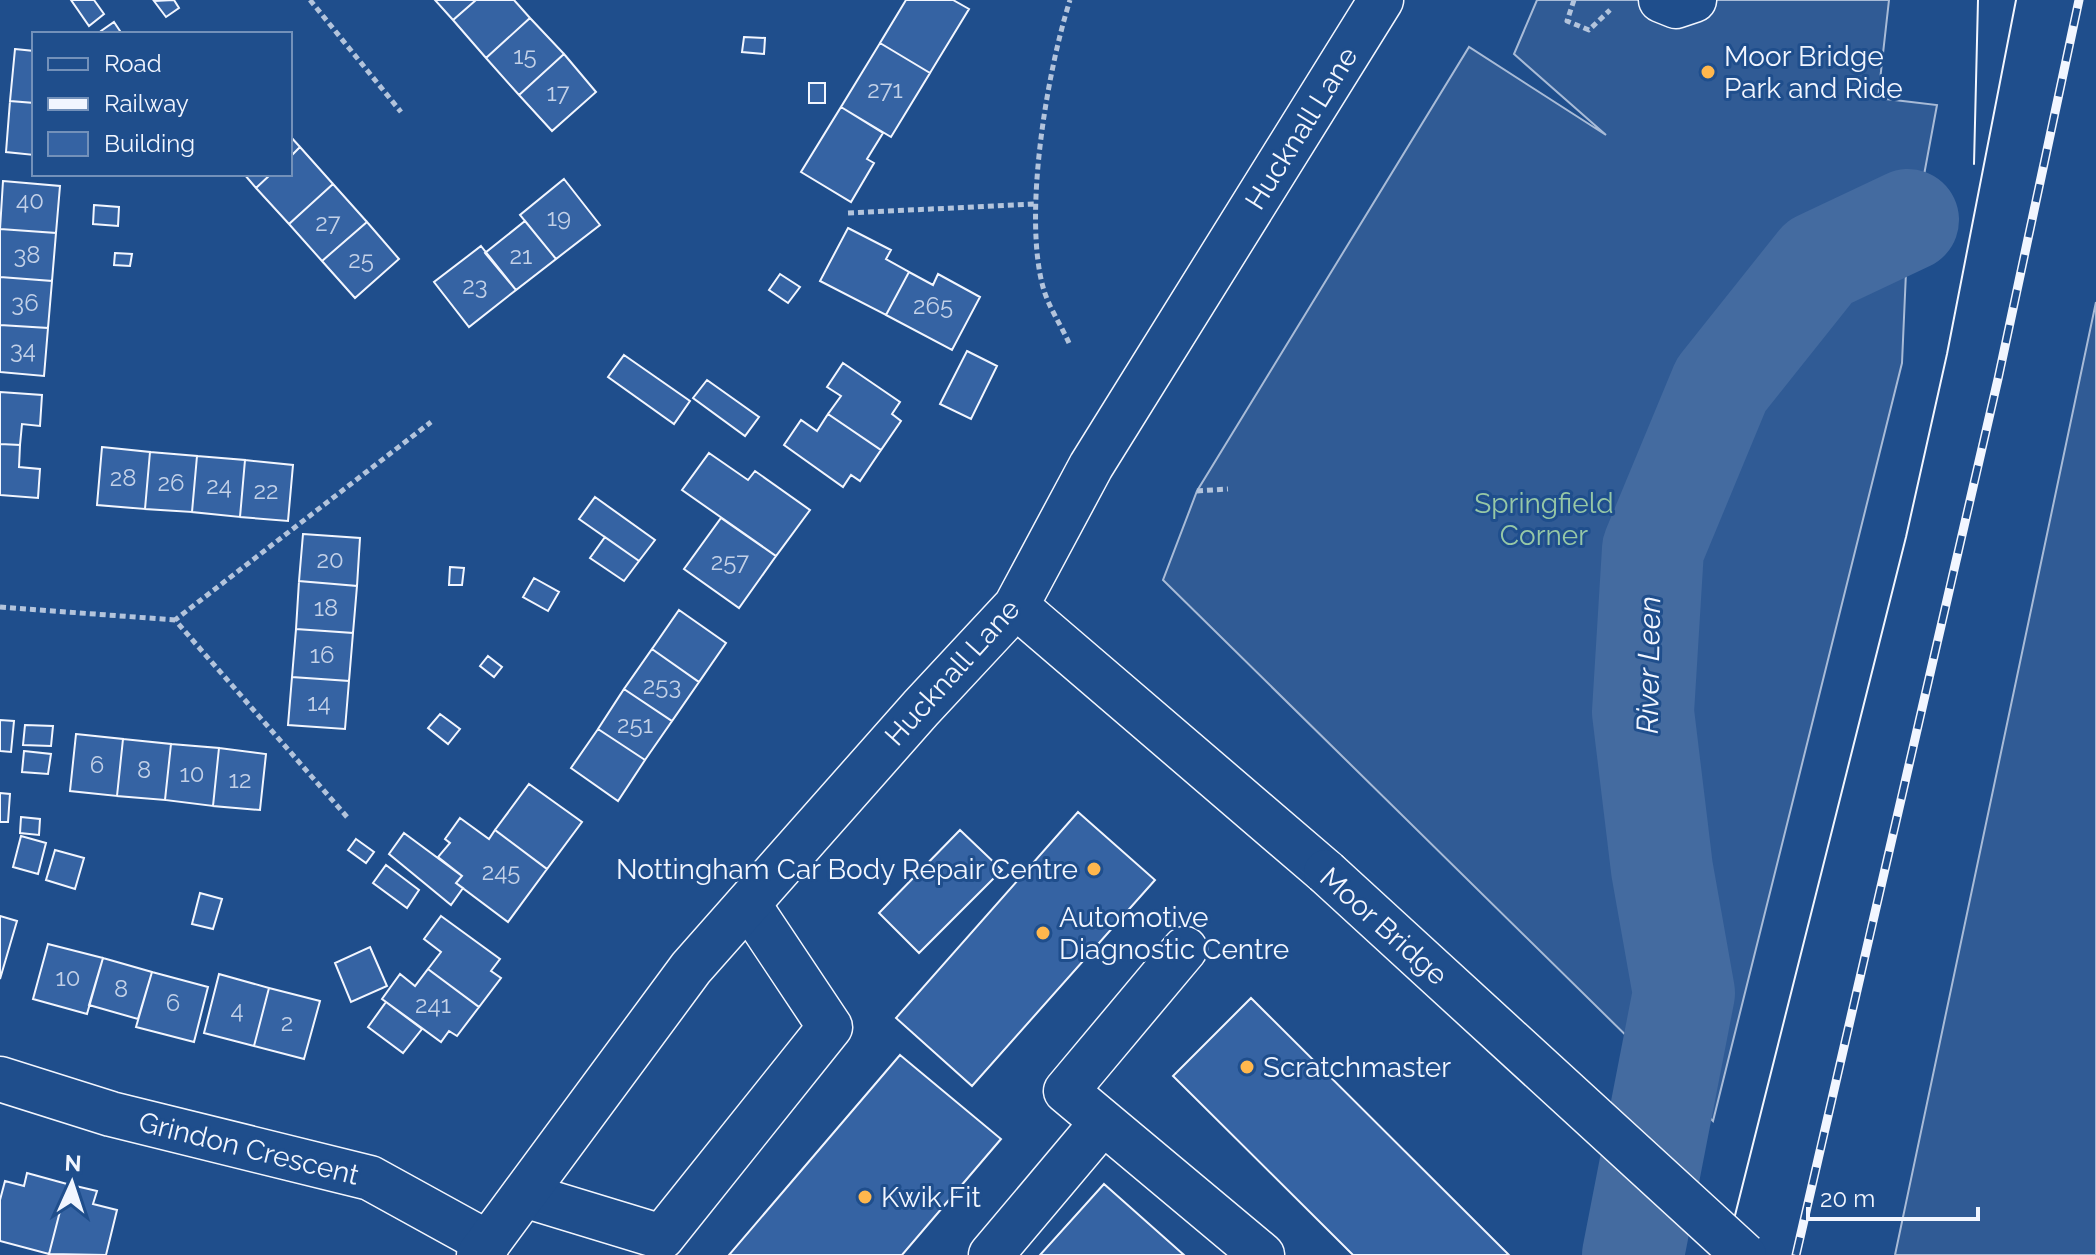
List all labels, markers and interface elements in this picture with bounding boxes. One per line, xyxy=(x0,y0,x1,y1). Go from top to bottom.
legend xyxy=(32,32,292,176)
place label: Moor Bridge Park and Ride xyxy=(1724,40,1903,105)
house number: 15 xyxy=(513,41,537,70)
street label: Hucknall Lane xyxy=(1238,41,1364,215)
text: Road xyxy=(104,49,162,78)
marker: Moor Bridge Park and Ride xyxy=(1699,63,1717,81)
house number: 271 xyxy=(867,75,903,104)
house number: 17 xyxy=(547,78,570,107)
text: Railway xyxy=(104,89,189,118)
text: Building xyxy=(104,129,195,158)
house number: 40 xyxy=(16,186,44,215)
house number: 19 xyxy=(547,203,571,232)
house number: 27 xyxy=(315,208,341,237)
house number: 38 xyxy=(13,240,41,269)
house number: 21 xyxy=(510,241,532,270)
house number: 25 xyxy=(348,245,374,274)
house number: 23 xyxy=(462,271,488,300)
house number: 36 xyxy=(11,288,39,317)
house number: 265 xyxy=(913,291,953,320)
house number: 34 xyxy=(10,335,36,364)
house number: 28 xyxy=(110,463,136,492)
house number: 26 xyxy=(158,468,184,497)
house number: 24 xyxy=(206,471,232,500)
house number: 22 xyxy=(253,476,279,505)
park label: Springfield Corner xyxy=(1474,487,1614,552)
house number: 20 xyxy=(316,545,344,574)
house number: 257 xyxy=(711,547,749,576)
house number: 18 xyxy=(314,593,338,622)
street label: Hucknall Lane xyxy=(878,593,1027,752)
water label: River Leen xyxy=(1630,596,1667,734)
house number: 16 xyxy=(310,640,334,669)
house number: 253 xyxy=(643,671,681,700)
house number: 14 xyxy=(307,688,331,717)
house number: 251 xyxy=(617,710,653,739)
house number: 6 xyxy=(90,750,104,779)
house number: 8 xyxy=(137,755,151,784)
house number: 10 xyxy=(180,759,204,788)
house number: 12 xyxy=(229,765,251,794)
place label: Nottingham Car Body Repair Centre xyxy=(616,853,1078,886)
house number: 245 xyxy=(482,857,520,886)
marker: Nottingham Car Body Repair Centre xyxy=(1085,860,1103,878)
street label: Moor Bridge xyxy=(1313,861,1454,992)
place label: Automotive Diagnostic Centre xyxy=(1059,901,1289,966)
marker: Automotive Diagnostic Centre xyxy=(1034,924,1052,942)
house number: 10 xyxy=(56,963,80,992)
house number: 8 xyxy=(114,974,128,1003)
house number: 6 xyxy=(166,988,180,1017)
house number: 241 xyxy=(415,990,451,1019)
house number: 4 xyxy=(230,995,244,1024)
house number: 2 xyxy=(281,1008,293,1037)
place label: Scratchmaster xyxy=(1263,1051,1451,1084)
marker: Scratchmaster xyxy=(1238,1058,1256,1076)
street label: Grindon Crescent xyxy=(135,1105,363,1192)
north arrow xyxy=(32,1143,112,1223)
text: N xyxy=(64,1150,82,1176)
scale bar xyxy=(1808,1171,1978,1221)
place label: Kwik Fit xyxy=(881,1181,981,1214)
text: 20 m xyxy=(1820,1184,1875,1213)
marker: Kwik Fit xyxy=(856,1188,874,1206)

